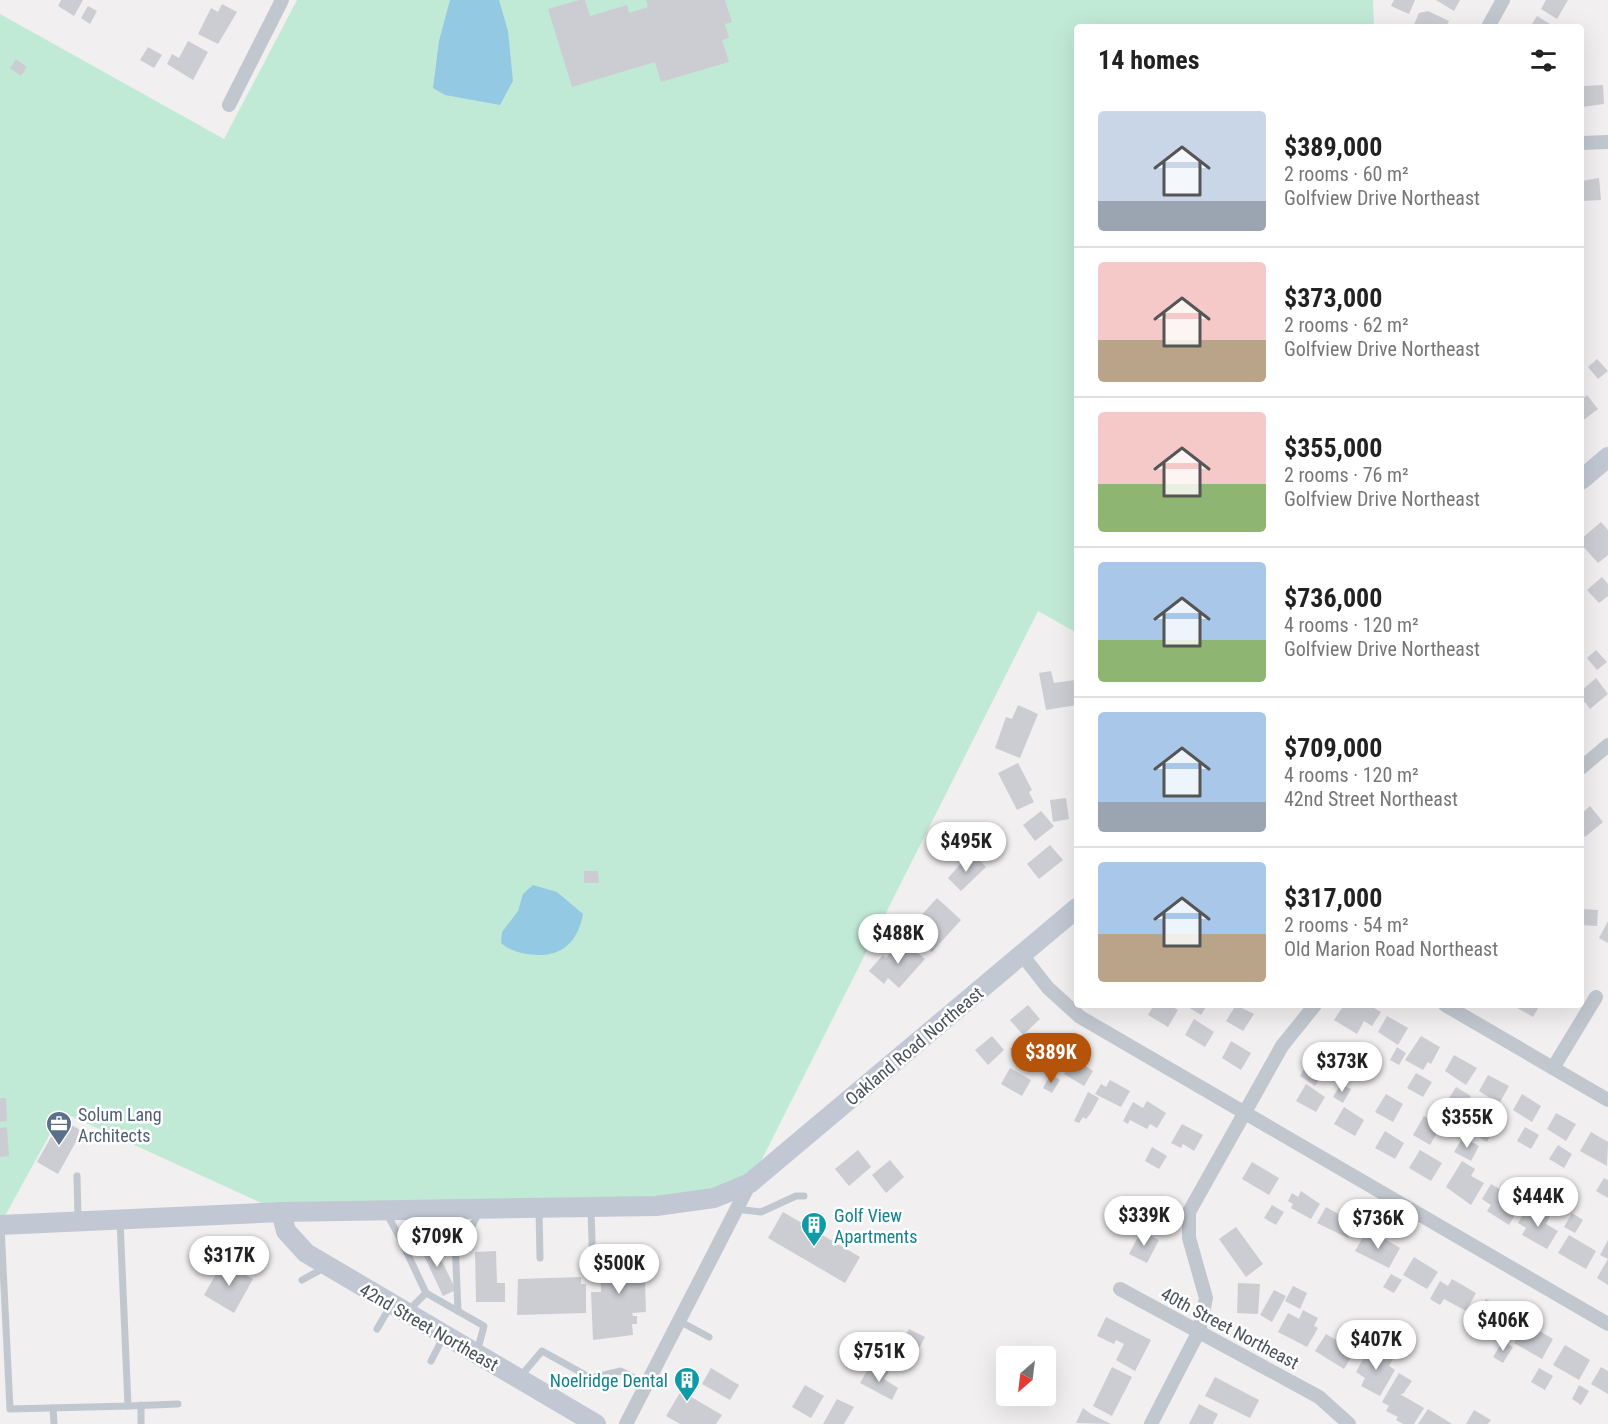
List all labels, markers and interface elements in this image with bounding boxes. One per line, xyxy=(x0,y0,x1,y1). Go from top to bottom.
icon: filters xyxy=(1527,44,1560,77)
text: 14 homes xyxy=(1098,45,1200,75)
text: $389,000 xyxy=(1284,132,1382,162)
icon: home xyxy=(1146,135,1218,207)
text: 2 rooms · 60 m² xyxy=(1284,162,1409,186)
text: Golfview Drive Northeast xyxy=(1284,186,1480,210)
text: $373,000 xyxy=(1284,283,1382,313)
icon: home xyxy=(1146,286,1218,358)
text: 2 rooms · 62 m² xyxy=(1284,313,1409,337)
text: Golfview Drive Northeast xyxy=(1284,337,1480,361)
text: $355,000 xyxy=(1284,433,1382,463)
icon: home xyxy=(1146,436,1218,508)
text: 2 rooms · 76 m² xyxy=(1284,463,1409,487)
text: Golfview Drive Northeast xyxy=(1284,487,1480,511)
text: $736,000 xyxy=(1284,583,1382,613)
icon: home xyxy=(1146,586,1218,658)
text: 4 rooms · 120 m² xyxy=(1284,613,1419,637)
text: Golfview Drive Northeast xyxy=(1284,637,1480,661)
text: $709,000 xyxy=(1284,733,1382,763)
icon: home xyxy=(1146,736,1218,808)
text: 4 rooms · 120 m² xyxy=(1284,763,1419,787)
text: 42nd Street Northeast xyxy=(1284,787,1458,811)
pin: $495K xyxy=(924,822,1008,873)
text: $495K xyxy=(940,829,992,853)
text: $317,000 xyxy=(1284,883,1382,913)
icon: home xyxy=(1146,886,1218,958)
text: 2 rooms · 54 m² xyxy=(1284,913,1409,937)
pin: $488K xyxy=(856,914,940,965)
text: $488K xyxy=(872,921,924,945)
text: Old Marion Road Northeast xyxy=(1284,937,1498,961)
street label: Oakland Road Northeast xyxy=(841,982,987,1110)
pin: $389K xyxy=(1009,1033,1093,1084)
text: $389K xyxy=(1025,1040,1077,1064)
pin: $373K xyxy=(1300,1042,1384,1093)
text: $373K xyxy=(1316,1049,1368,1073)
pin: $355K xyxy=(1425,1098,1509,1149)
place label: Solum Lang Architects xyxy=(78,1104,162,1146)
text: $355K xyxy=(1441,1105,1493,1129)
office icon: Solum Lang Architects xyxy=(44,1109,74,1147)
pin: $444K xyxy=(1496,1177,1580,1228)
text: $444K xyxy=(1512,1184,1564,1208)
pin: $339K xyxy=(1102,1196,1186,1247)
pin: $736K xyxy=(1336,1199,1420,1250)
text: $339K xyxy=(1118,1203,1170,1227)
place label: Golf View Apartments xyxy=(834,1205,917,1247)
text: $736K xyxy=(1352,1206,1404,1230)
building icon: Golf View Apartments xyxy=(799,1210,829,1248)
pin: $709K xyxy=(395,1217,479,1268)
text: $709K xyxy=(411,1224,463,1248)
pin: $317K xyxy=(187,1236,271,1287)
text: $317K xyxy=(203,1243,255,1267)
pin: $500K xyxy=(577,1244,661,1295)
text: $500K xyxy=(593,1251,645,1275)
street label: 42nd Street Northeast xyxy=(356,1279,502,1375)
street label: 40th Street Northeast xyxy=(1158,1283,1302,1373)
pin: $406K xyxy=(1461,1301,1545,1352)
text: $406K xyxy=(1477,1308,1529,1332)
pin: $407K xyxy=(1334,1320,1418,1371)
text: $407K xyxy=(1350,1327,1402,1351)
pin: $751K xyxy=(837,1332,921,1383)
text: $751K xyxy=(853,1339,905,1363)
north arrow xyxy=(996,1346,1056,1406)
map controls xyxy=(996,1346,1056,1406)
building icon: Noelridge Dental xyxy=(672,1365,702,1403)
place label: Noelridge Dental xyxy=(550,1370,668,1391)

